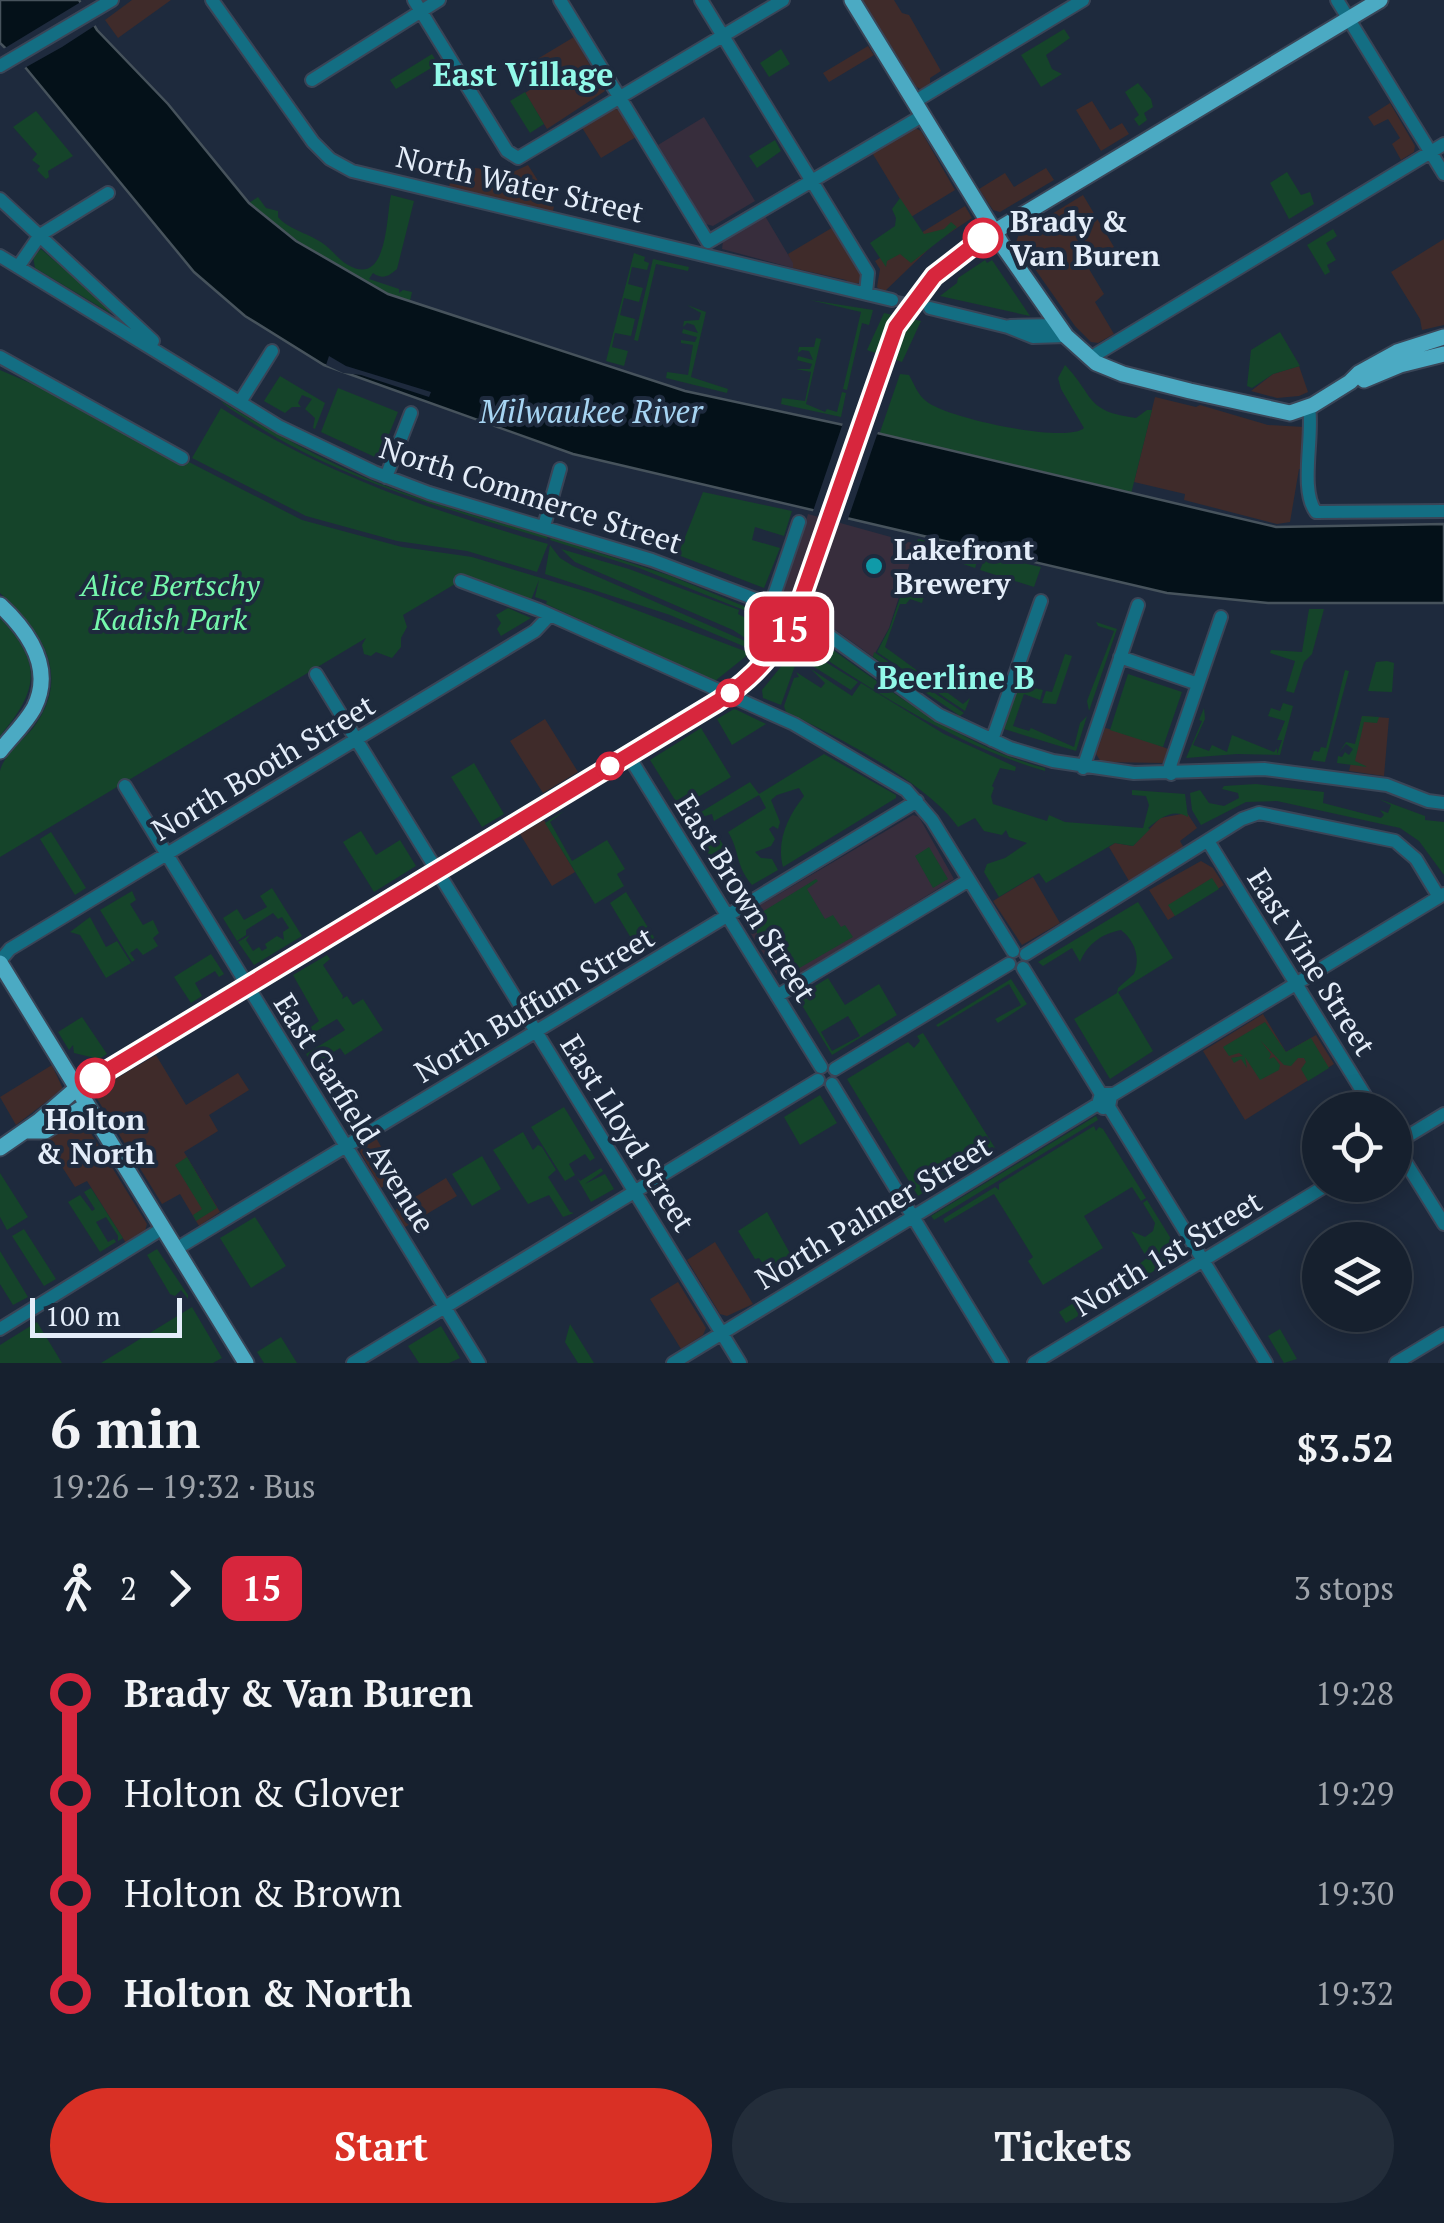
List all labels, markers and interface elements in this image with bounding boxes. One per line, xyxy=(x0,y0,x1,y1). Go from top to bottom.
district label: East Village xyxy=(433,53,613,95)
street label: North Water Street xyxy=(393,136,647,232)
place label: Brady & Van Buren xyxy=(1010,201,1160,275)
marker: Brady & Van Buren xyxy=(964,219,1002,257)
water label: Milwaukee River xyxy=(479,390,704,432)
street label: North Commerce Street xyxy=(375,427,687,563)
place label: Lakefront Brewery xyxy=(894,529,1034,603)
marker: Lakefront Brewery xyxy=(863,555,885,577)
park label: Alice Bertschy Kadish Park xyxy=(78,565,261,639)
line badge: 15 xyxy=(744,596,834,662)
text: 15 xyxy=(769,606,809,652)
district label: Beerline B xyxy=(877,656,1035,698)
unlabelled marker xyxy=(717,680,743,706)
street label: North Booth Street xyxy=(144,685,382,849)
unlabelled marker xyxy=(597,753,623,779)
street label: East Brown Street xyxy=(666,787,826,1009)
street label: East Vine Street xyxy=(1239,861,1385,1063)
street label: North Buffum Street xyxy=(407,917,661,1091)
street label: East Garfield Avenue xyxy=(265,986,445,1240)
street label: East Lloyd Street xyxy=(552,1027,704,1239)
marker: Holton & North xyxy=(76,1059,114,1097)
map controls xyxy=(1302,1092,1412,1332)
button: locate xyxy=(1302,1092,1412,1202)
place label: Holton & North xyxy=(35,1099,155,1173)
street label: North Palmer Street xyxy=(748,1126,998,1298)
street label: North 1st Street xyxy=(1065,1181,1269,1325)
button: layers xyxy=(1302,1222,1412,1332)
scale bar xyxy=(30,1293,182,1338)
text: 100 m xyxy=(45,1297,121,1334)
text: 6 min xyxy=(50,1391,200,1464)
text: $3.52 xyxy=(1297,1423,1394,1473)
text: 19:26 – 19:32 · Bus xyxy=(50,1465,316,1507)
icon: walk xyxy=(50,1561,105,1616)
icon: forward xyxy=(152,1561,207,1616)
text: 15 xyxy=(242,1565,282,1611)
text: 2 xyxy=(120,1567,137,1609)
text: 3 stops xyxy=(1294,1567,1394,1609)
text: Brady & Van Buren xyxy=(124,1668,473,1718)
text: 19:28 xyxy=(1315,1672,1394,1714)
text: Holton & Glover xyxy=(124,1768,404,1818)
text: 19:29 xyxy=(1315,1772,1394,1814)
text: Holton & Brown xyxy=(124,1868,402,1918)
text: 19:30 xyxy=(1315,1872,1394,1914)
text: Holton & North xyxy=(124,1968,412,2018)
text: 19:32 xyxy=(1315,1972,1394,2014)
button: Start xyxy=(50,2088,712,2203)
button: Tickets xyxy=(732,2088,1394,2203)

